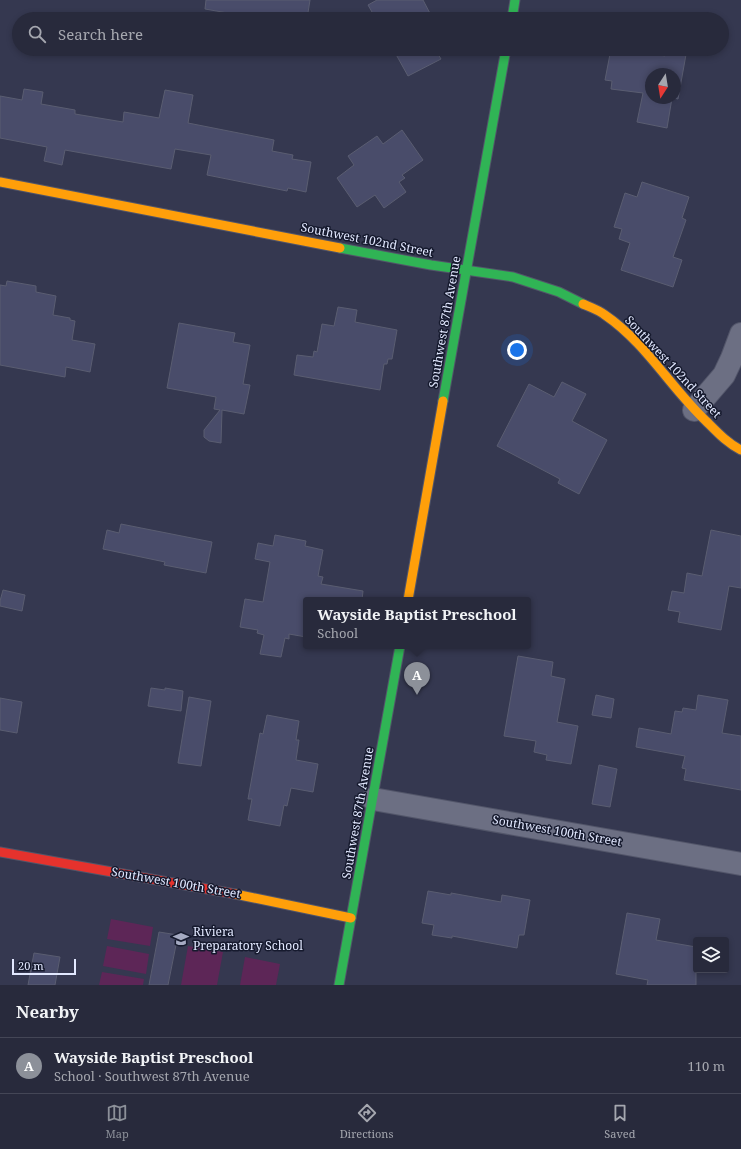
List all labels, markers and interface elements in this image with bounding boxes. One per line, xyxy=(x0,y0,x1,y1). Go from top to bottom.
search box xyxy=(12,12,729,56)
icon: search xyxy=(26,23,48,45)
text: Search here xyxy=(58,24,143,44)
north arrow xyxy=(645,68,681,104)
street label: Southwest 102nd Street xyxy=(300,218,435,261)
street label: Southwest 87th Avenue xyxy=(425,255,464,389)
street label: Southwest 102nd Street xyxy=(621,312,725,422)
your location xyxy=(507,340,527,360)
popup xyxy=(303,597,531,649)
text: Wayside Baptist Preschool xyxy=(317,604,517,624)
text: School xyxy=(317,624,358,642)
pin: A xyxy=(404,662,430,695)
street label: Southwest 87th Avenue xyxy=(338,746,377,880)
street label: Southwest 100th Street xyxy=(491,811,623,850)
street label: Southwest 100th Street xyxy=(110,863,242,902)
place label: Riviera Preparatory School xyxy=(193,923,303,954)
school or university icon: Riviera Preparatory School xyxy=(172,930,190,948)
map controls xyxy=(693,937,729,973)
button: layers xyxy=(693,937,729,973)
scale bar xyxy=(12,957,76,976)
text: 20 m xyxy=(18,958,44,973)
text: Nearby xyxy=(16,1000,79,1023)
text: Wayside Baptist Preschool xyxy=(54,1047,253,1067)
text: A xyxy=(24,1057,34,1075)
text: 110 m xyxy=(688,1057,725,1075)
text: School · Southwest 87th Avenue xyxy=(54,1067,250,1085)
tab: Map xyxy=(105,1102,129,1141)
tab: Directions xyxy=(340,1102,393,1141)
tab: Saved xyxy=(604,1102,636,1141)

